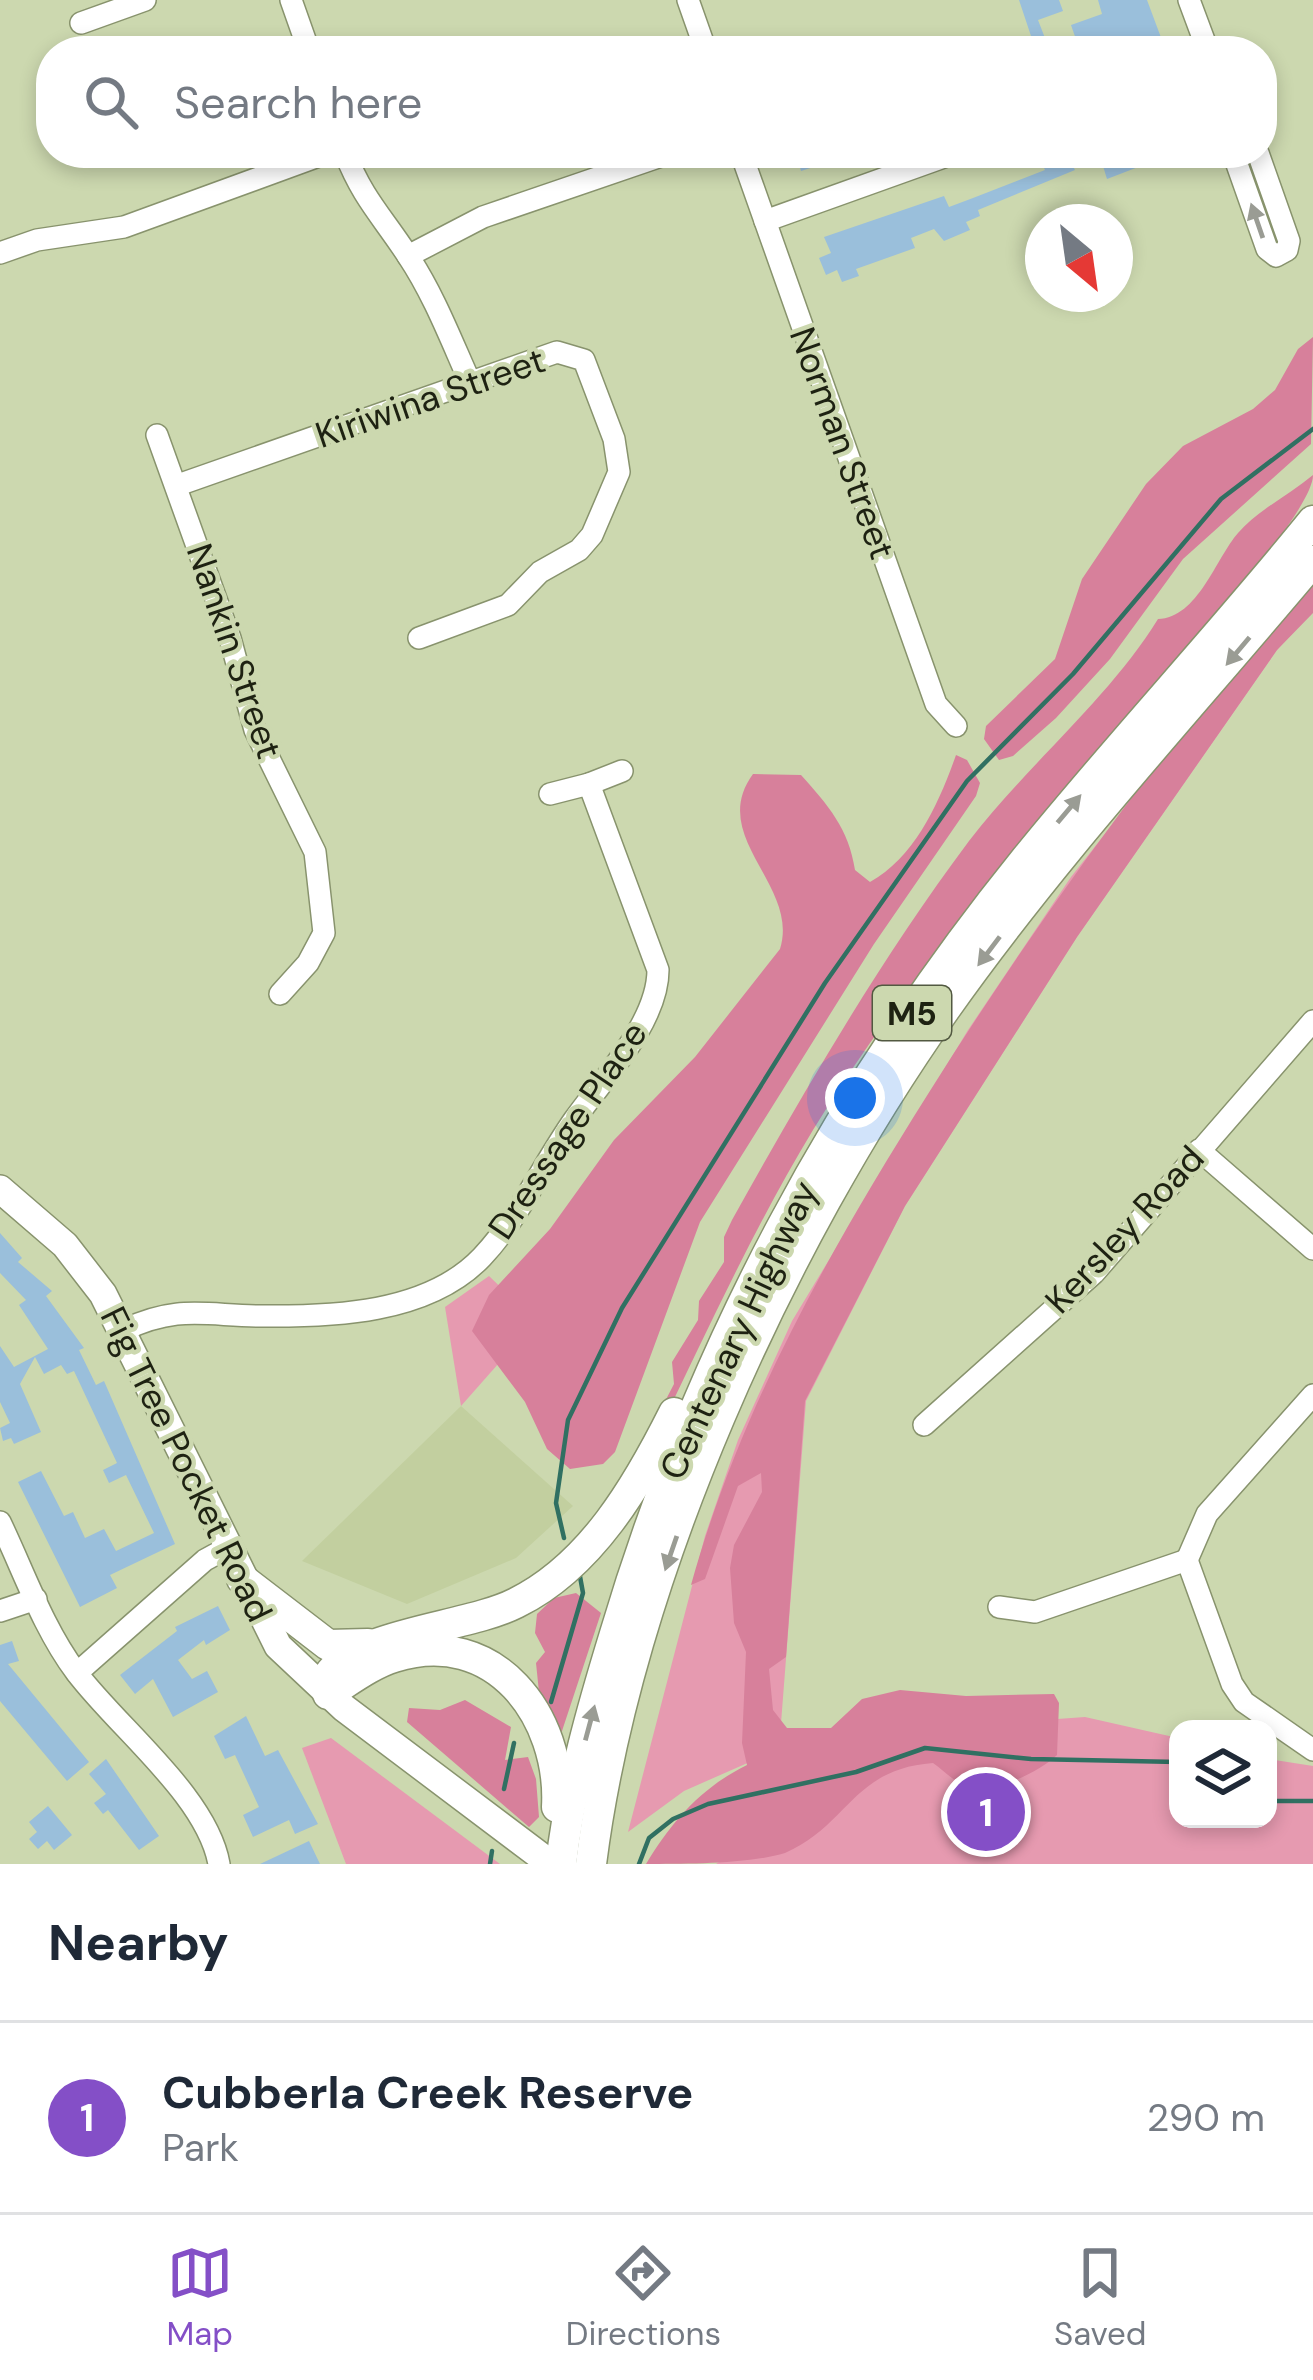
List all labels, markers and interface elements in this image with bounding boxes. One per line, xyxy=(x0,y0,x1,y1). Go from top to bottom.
search box xyxy=(36,36,1277,168)
icon: search xyxy=(78,69,144,135)
text: Search here xyxy=(174,73,422,132)
one-way arrow xyxy=(1247,202,1265,238)
north arrow xyxy=(1025,204,1133,312)
street label: Norman Street xyxy=(779,321,906,566)
street label: Kiriwina Street xyxy=(309,336,551,459)
street label: Nankin Street xyxy=(176,538,293,765)
one-way arrow xyxy=(1225,636,1251,666)
one-way arrow xyxy=(1055,794,1082,824)
one-way arrow xyxy=(977,935,1002,967)
road number: M5 xyxy=(873,986,951,1040)
street label: Dressage Place xyxy=(477,1012,657,1248)
your location xyxy=(825,1068,885,1128)
street label: Kersley Road xyxy=(1035,1135,1214,1323)
street label: Centenary Highway xyxy=(649,1173,828,1487)
street label: Fig Tree Pocket Road xyxy=(90,1299,283,1629)
one-way arrow xyxy=(660,1535,679,1572)
one-way arrow xyxy=(581,1704,600,1741)
map controls xyxy=(1169,1720,1277,1828)
button: layers xyxy=(1169,1720,1277,1828)
pin: 1 xyxy=(947,1767,1025,1857)
text: Nearby xyxy=(48,1909,229,1976)
text: Cubberla Creek Reserve xyxy=(162,2063,693,2122)
text: 1 xyxy=(80,2092,94,2143)
text: 290 m xyxy=(1147,2092,1265,2143)
text: Park xyxy=(162,2122,239,2173)
tab: Map xyxy=(166,2240,233,2355)
tab: Directions xyxy=(566,2240,721,2355)
tab: Saved xyxy=(1054,2240,1147,2355)

